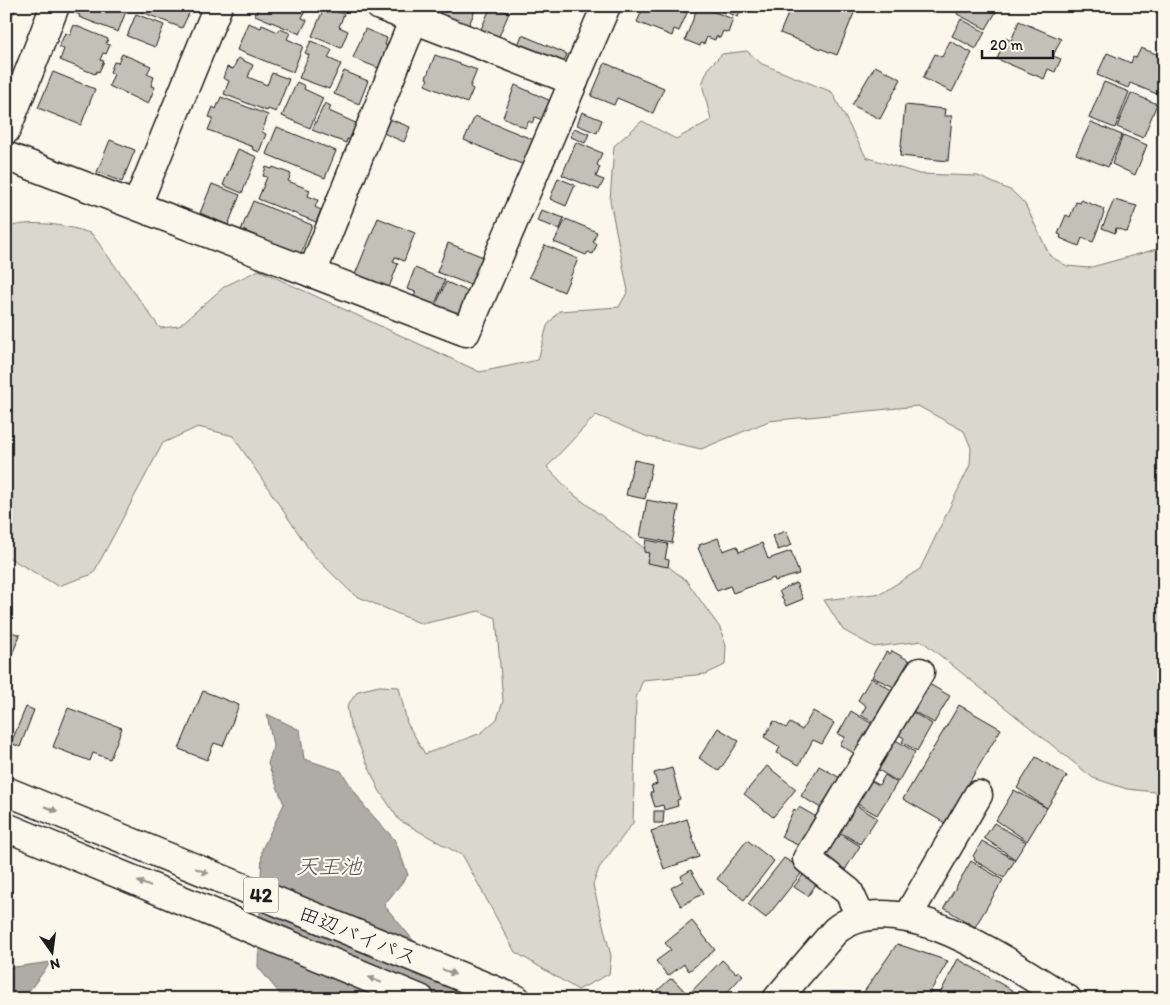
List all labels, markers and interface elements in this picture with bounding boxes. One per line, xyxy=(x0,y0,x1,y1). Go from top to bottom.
scale bar xyxy=(982,28,1054,60)
text: 20 m xyxy=(990,36,1024,54)
one-way arrow xyxy=(44,805,59,813)
water label: 天王池 xyxy=(296,853,363,880)
one-way arrow xyxy=(195,867,209,875)
road number: 42 xyxy=(244,878,278,912)
one-way arrow xyxy=(136,880,151,888)
street label: 田辺バイパス xyxy=(295,900,421,970)
north arrow xyxy=(28,928,78,978)
text: N xyxy=(48,955,62,974)
one-way arrow xyxy=(442,968,457,976)
one-way arrow xyxy=(367,976,382,984)

